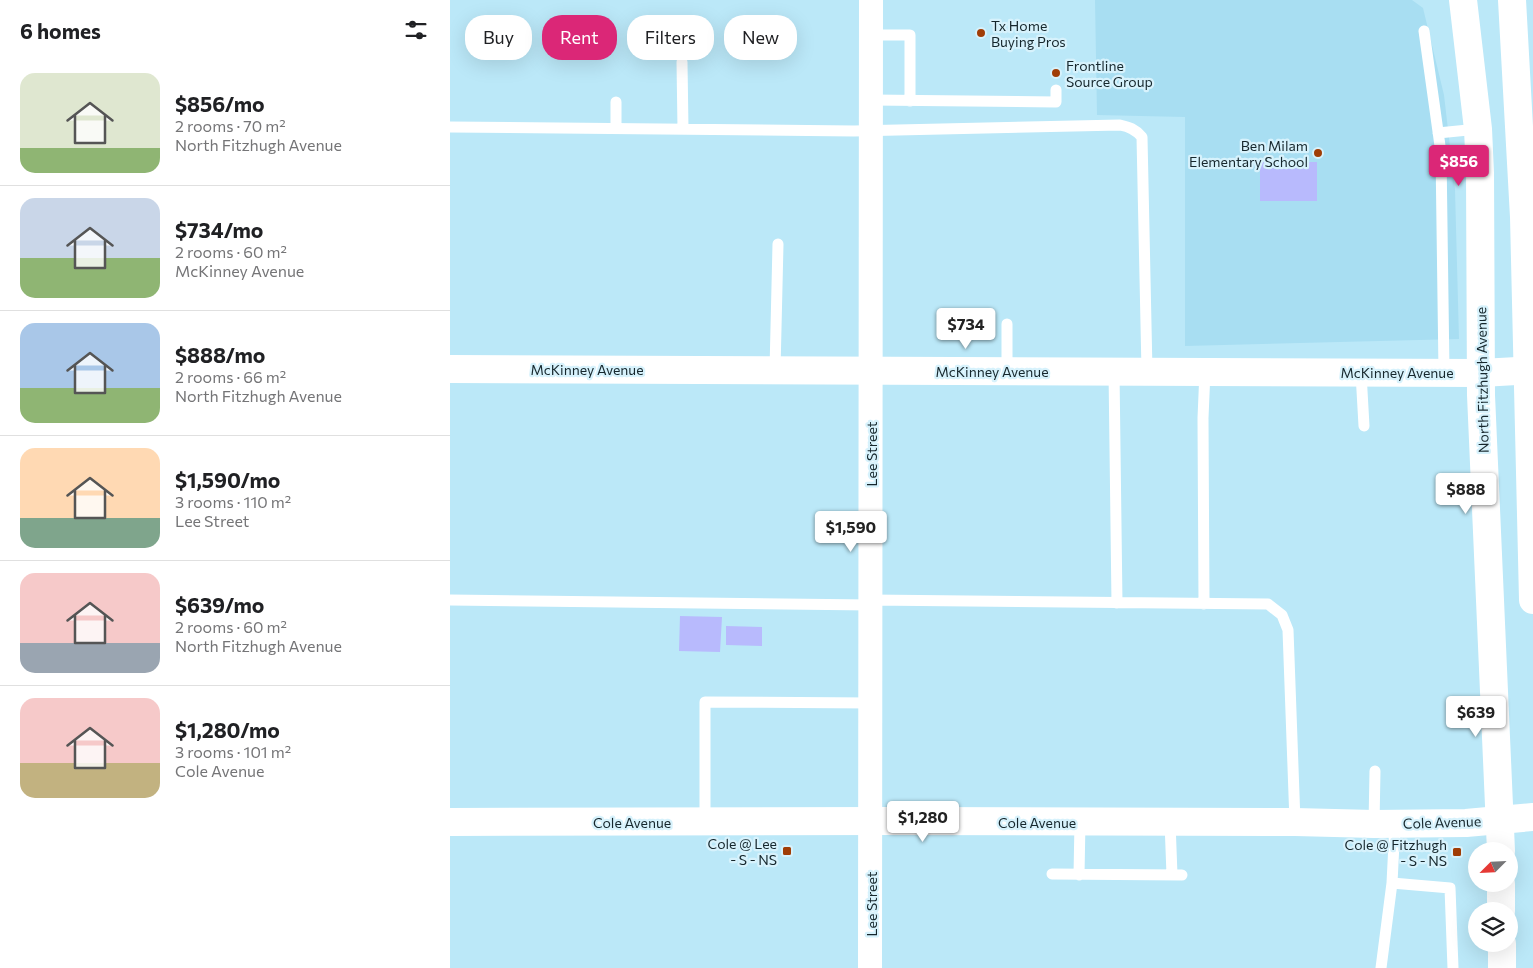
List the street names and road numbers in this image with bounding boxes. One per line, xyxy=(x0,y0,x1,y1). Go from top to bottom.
street label: North Fitzhugh Avenue xyxy=(1472,307,1492,453)
street label: McKinney Avenue xyxy=(530,361,644,378)
street label: McKinney Avenue xyxy=(935,363,1049,380)
street label: McKinney Avenue xyxy=(1340,364,1454,381)
street label: Lee Street xyxy=(863,421,880,487)
street label: Cole Avenue xyxy=(1403,812,1481,832)
street label: Cole Avenue xyxy=(593,814,671,831)
street label: Cole Avenue xyxy=(998,814,1076,831)
street label: Lee Street xyxy=(863,871,880,937)

